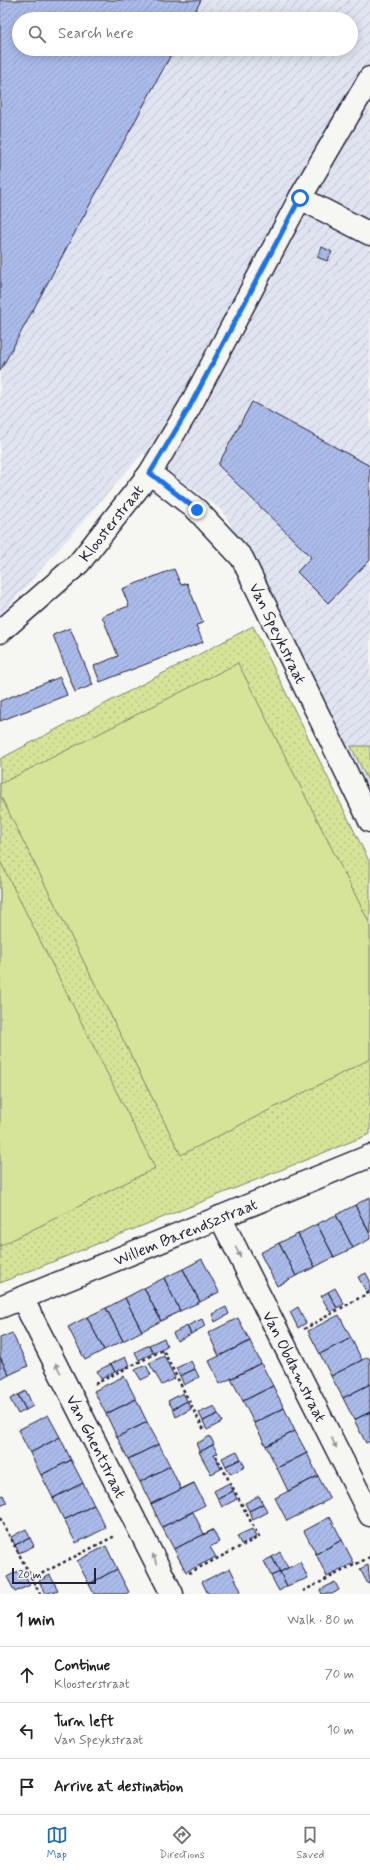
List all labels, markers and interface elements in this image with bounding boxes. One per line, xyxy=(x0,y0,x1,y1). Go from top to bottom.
search box xyxy=(12,12,358,56)
icon: search xyxy=(26,23,48,45)
text: Search here xyxy=(58,24,134,44)
route start xyxy=(291,189,309,207)
street label: Kloosterstraat xyxy=(75,481,149,567)
route end xyxy=(188,501,206,519)
street label: Van Speykstraat xyxy=(244,580,311,688)
street label: Willem Barendszstraat xyxy=(111,1194,261,1272)
one-way arrow xyxy=(234,1246,241,1258)
street label: Van Obdamstraat xyxy=(257,1308,330,1426)
one-way arrow xyxy=(55,1363,61,1374)
street label: Van Ghentstraat xyxy=(61,1391,131,1502)
one-way arrow xyxy=(331,1437,337,1449)
one-way arrow xyxy=(152,1553,158,1565)
scale bar xyxy=(12,1566,96,1585)
text: 20 m xyxy=(18,1568,41,1582)
text: 1 min xyxy=(16,1609,55,1631)
text: Walk · 80 m xyxy=(287,1612,354,1629)
text: Continue xyxy=(54,1656,110,1676)
icon: ahead xyxy=(16,1664,38,1686)
text: 70 m xyxy=(325,1666,354,1683)
text: Kloosterstraat xyxy=(54,1676,130,1693)
text: Turn left xyxy=(54,1712,114,1732)
icon: left xyxy=(16,1720,38,1742)
text: 10 m xyxy=(327,1722,354,1739)
text: Van Speykstraat xyxy=(54,1732,143,1749)
icon: arrive xyxy=(16,1776,38,1798)
text: Arrive at destination xyxy=(54,1777,183,1797)
tab: Map xyxy=(46,1824,68,1862)
tab: Directions xyxy=(159,1824,205,1862)
tab: Saved xyxy=(296,1824,324,1862)

